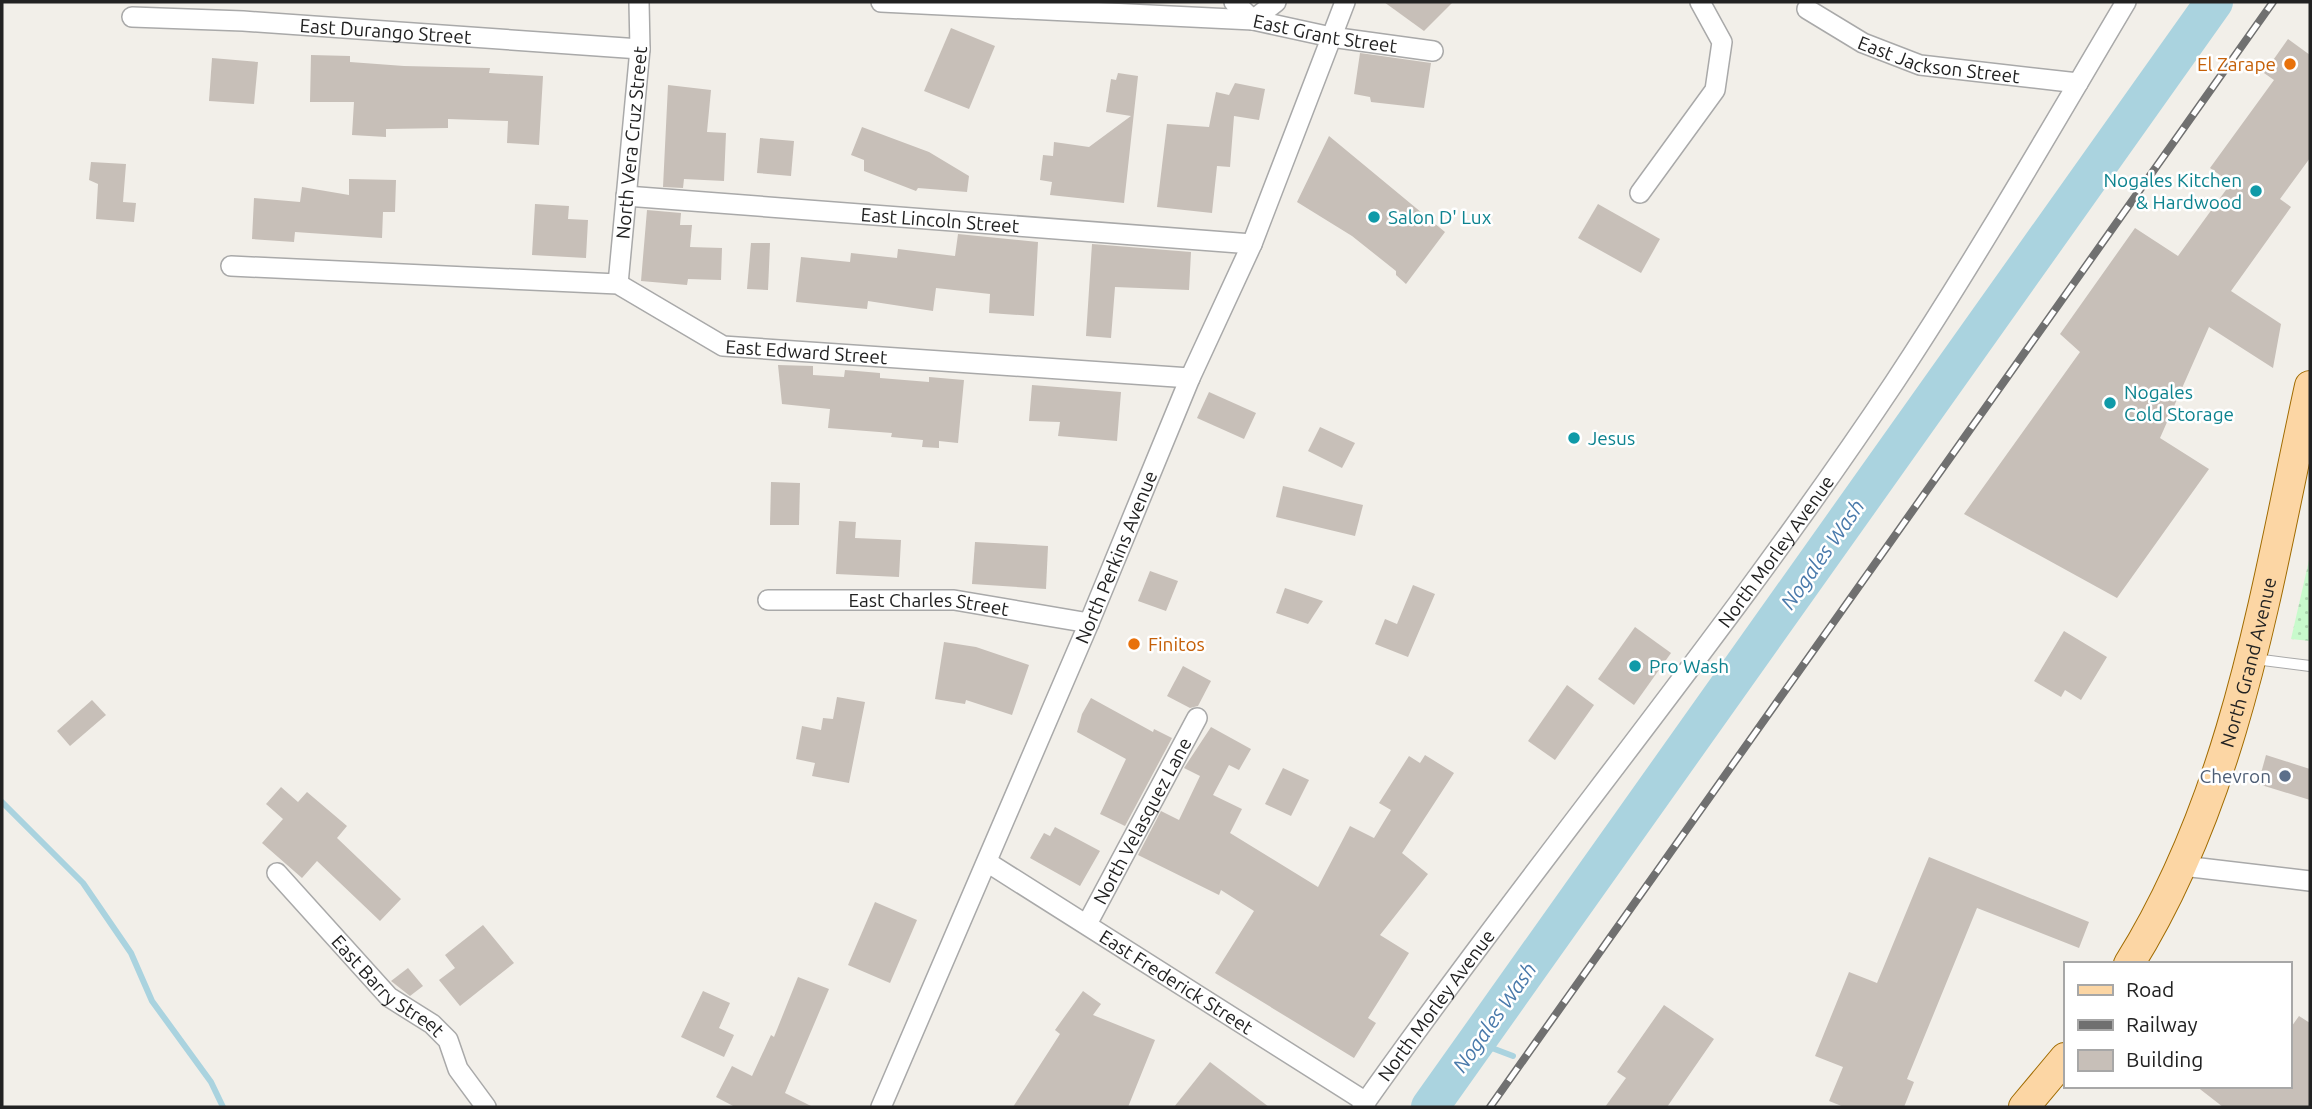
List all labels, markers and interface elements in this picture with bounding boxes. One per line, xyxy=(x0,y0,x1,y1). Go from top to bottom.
street label: East Grant Street xyxy=(1251,9,1399,57)
street label: East Durango Street xyxy=(299,14,473,48)
street label: East Jackson Street xyxy=(1855,31,2021,87)
street label: North Vera Cruz Street xyxy=(611,45,651,240)
place label: El Zarape xyxy=(2197,53,2276,75)
marker: El Zarape xyxy=(2282,56,2298,72)
place label: Nogales Kitchen & Hardwood xyxy=(2104,169,2242,213)
marker: Nogales Kitchen & Hardwood xyxy=(2248,183,2264,199)
street label: East Lincoln Street xyxy=(860,203,1021,237)
place label: Salon D' Lux xyxy=(1388,206,1492,228)
marker: Salon D' Lux xyxy=(1366,209,1382,225)
street label: East Edward Street xyxy=(725,335,889,368)
place label: Nogales Cold Storage xyxy=(2124,381,2234,425)
marker: Nogales Cold Storage xyxy=(2102,395,2118,411)
place label: Jesus xyxy=(1588,427,1635,449)
marker: Jesus xyxy=(1566,430,1582,446)
street label: North Perkins Avenue xyxy=(1070,467,1162,647)
street label: North Morley Avenue xyxy=(1713,471,1838,632)
water label: Nogales Wash xyxy=(1775,494,1869,614)
street label: North Grand Avenue xyxy=(2215,575,2280,750)
street label: East Charles Street xyxy=(848,589,1011,620)
place label: Finitos xyxy=(1148,633,1205,655)
marker: Finitos xyxy=(1126,636,1142,652)
place label: Pro Wash xyxy=(1649,655,1729,677)
marker: Pro Wash xyxy=(1627,658,1643,674)
street label: North Velasquez Lane xyxy=(1089,734,1196,908)
place label: Chevron xyxy=(2200,765,2271,787)
marker: Chevron xyxy=(2277,768,2293,784)
street label: East Frederick Street xyxy=(1096,925,1257,1039)
street label: North Morley Avenue xyxy=(1373,925,1499,1085)
street label: East Barry Street xyxy=(327,930,449,1041)
water label: Nogales Wash xyxy=(1447,957,1541,1077)
legend xyxy=(2064,962,2291,1088)
text: Road xyxy=(2126,977,2174,1001)
text: Railway xyxy=(2126,1012,2198,1036)
text: Building xyxy=(2126,1047,2203,1071)

